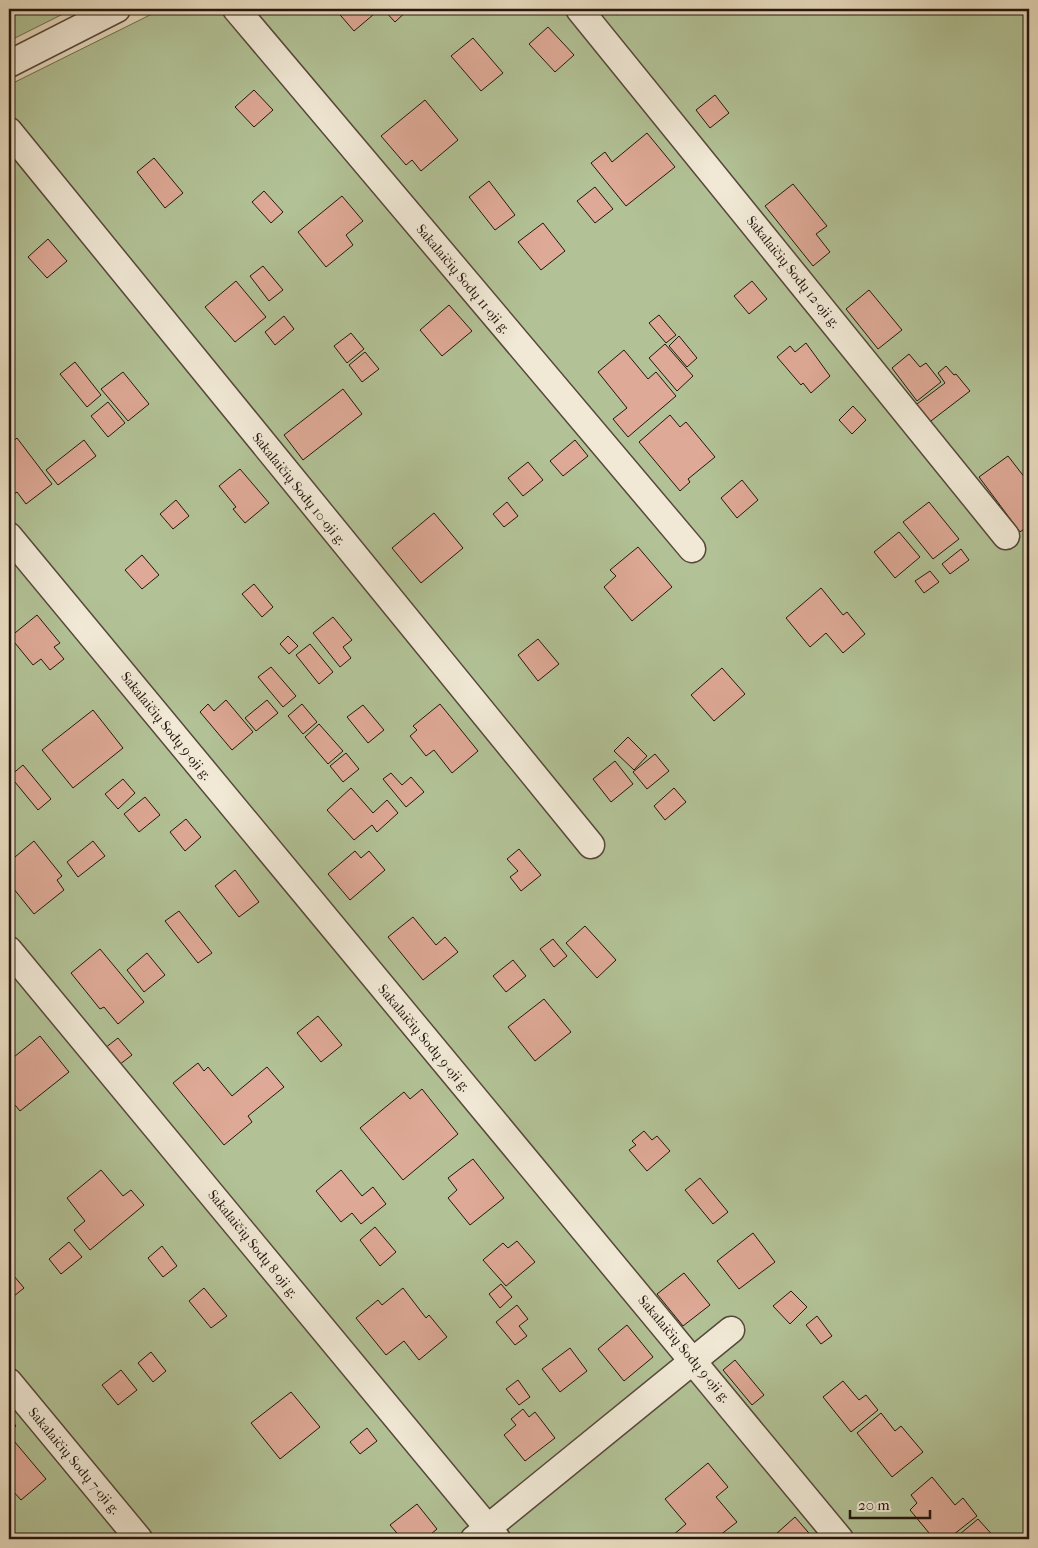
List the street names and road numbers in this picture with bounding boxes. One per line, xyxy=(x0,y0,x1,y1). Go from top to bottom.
street label: Sakalaičių Sodų 12-oji g. xyxy=(743,212,844,332)
street label: Sakalaičių Sodų 11-oji g. xyxy=(412,221,514,337)
street label: Sakalaičių Sodų 10-oji g. xyxy=(248,429,350,549)
street label: Sakalaičių Sodų 9-oji g. xyxy=(117,668,215,784)
street label: Sakalaičių Sodų 9-oji g. xyxy=(374,981,474,1095)
street label: Sakalaičių Sodų 8-oji g. xyxy=(204,1186,302,1302)
street label: Sakalaičių Sodų 9-oji g. xyxy=(634,1292,734,1406)
street label: Sakalaičių Sodų 7-oji g. xyxy=(24,1404,124,1518)

